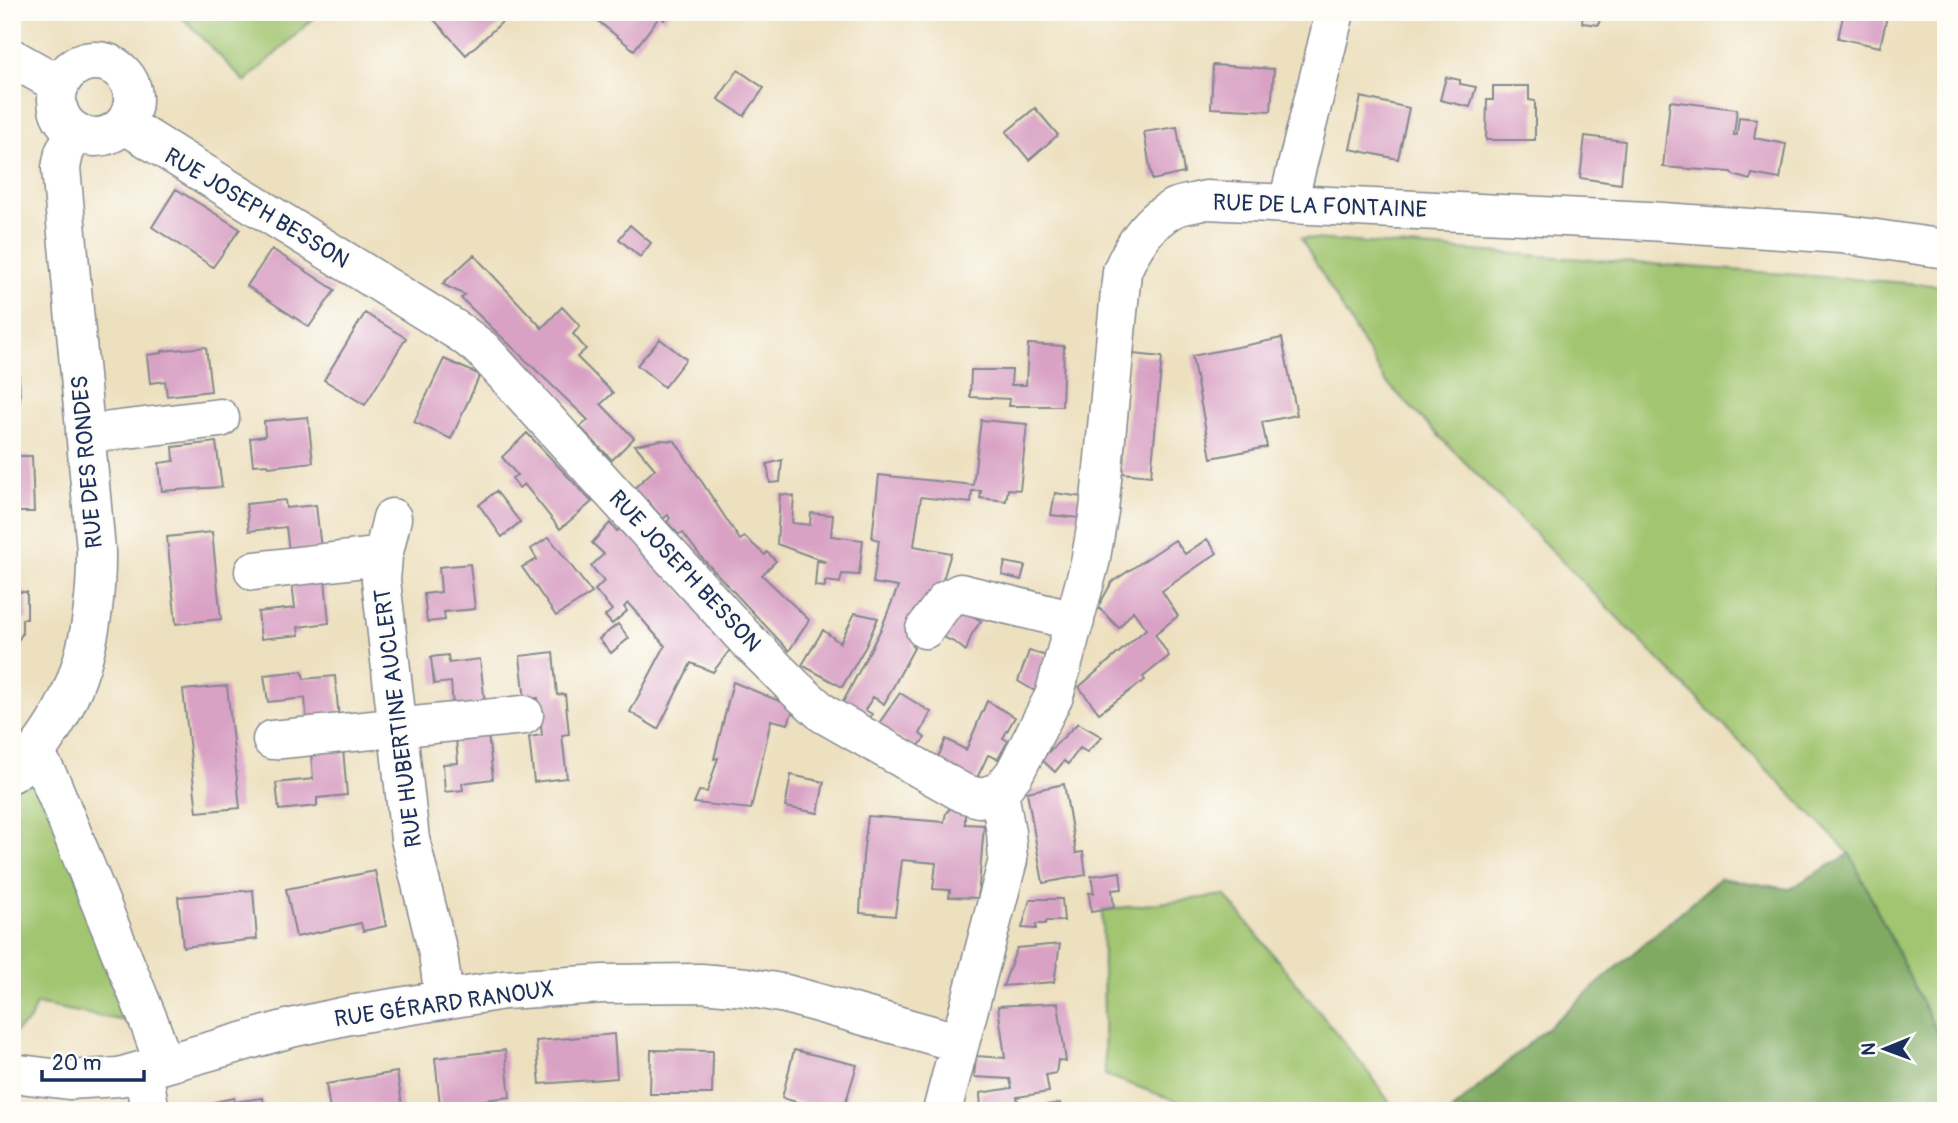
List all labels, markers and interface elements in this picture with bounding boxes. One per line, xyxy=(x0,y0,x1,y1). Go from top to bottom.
street label: RUE JOSEPH BESSON xyxy=(159,141,355,275)
street label: RUE DE LA FONTAINE xyxy=(1212,188,1428,224)
street label: RUE DES RONDES xyxy=(65,374,109,550)
street label: RUE JOSEPH BESSON xyxy=(603,484,767,658)
street label: RUE HUBERTINE AUCLERT xyxy=(368,587,428,849)
street label: RUE GÉRARD RANOUX xyxy=(332,974,556,1034)
north arrow xyxy=(1850,1014,1920,1084)
scale bar xyxy=(42,1039,144,1083)
text: N xyxy=(1857,1043,1881,1056)
text: 20 m xyxy=(52,1050,101,1077)

